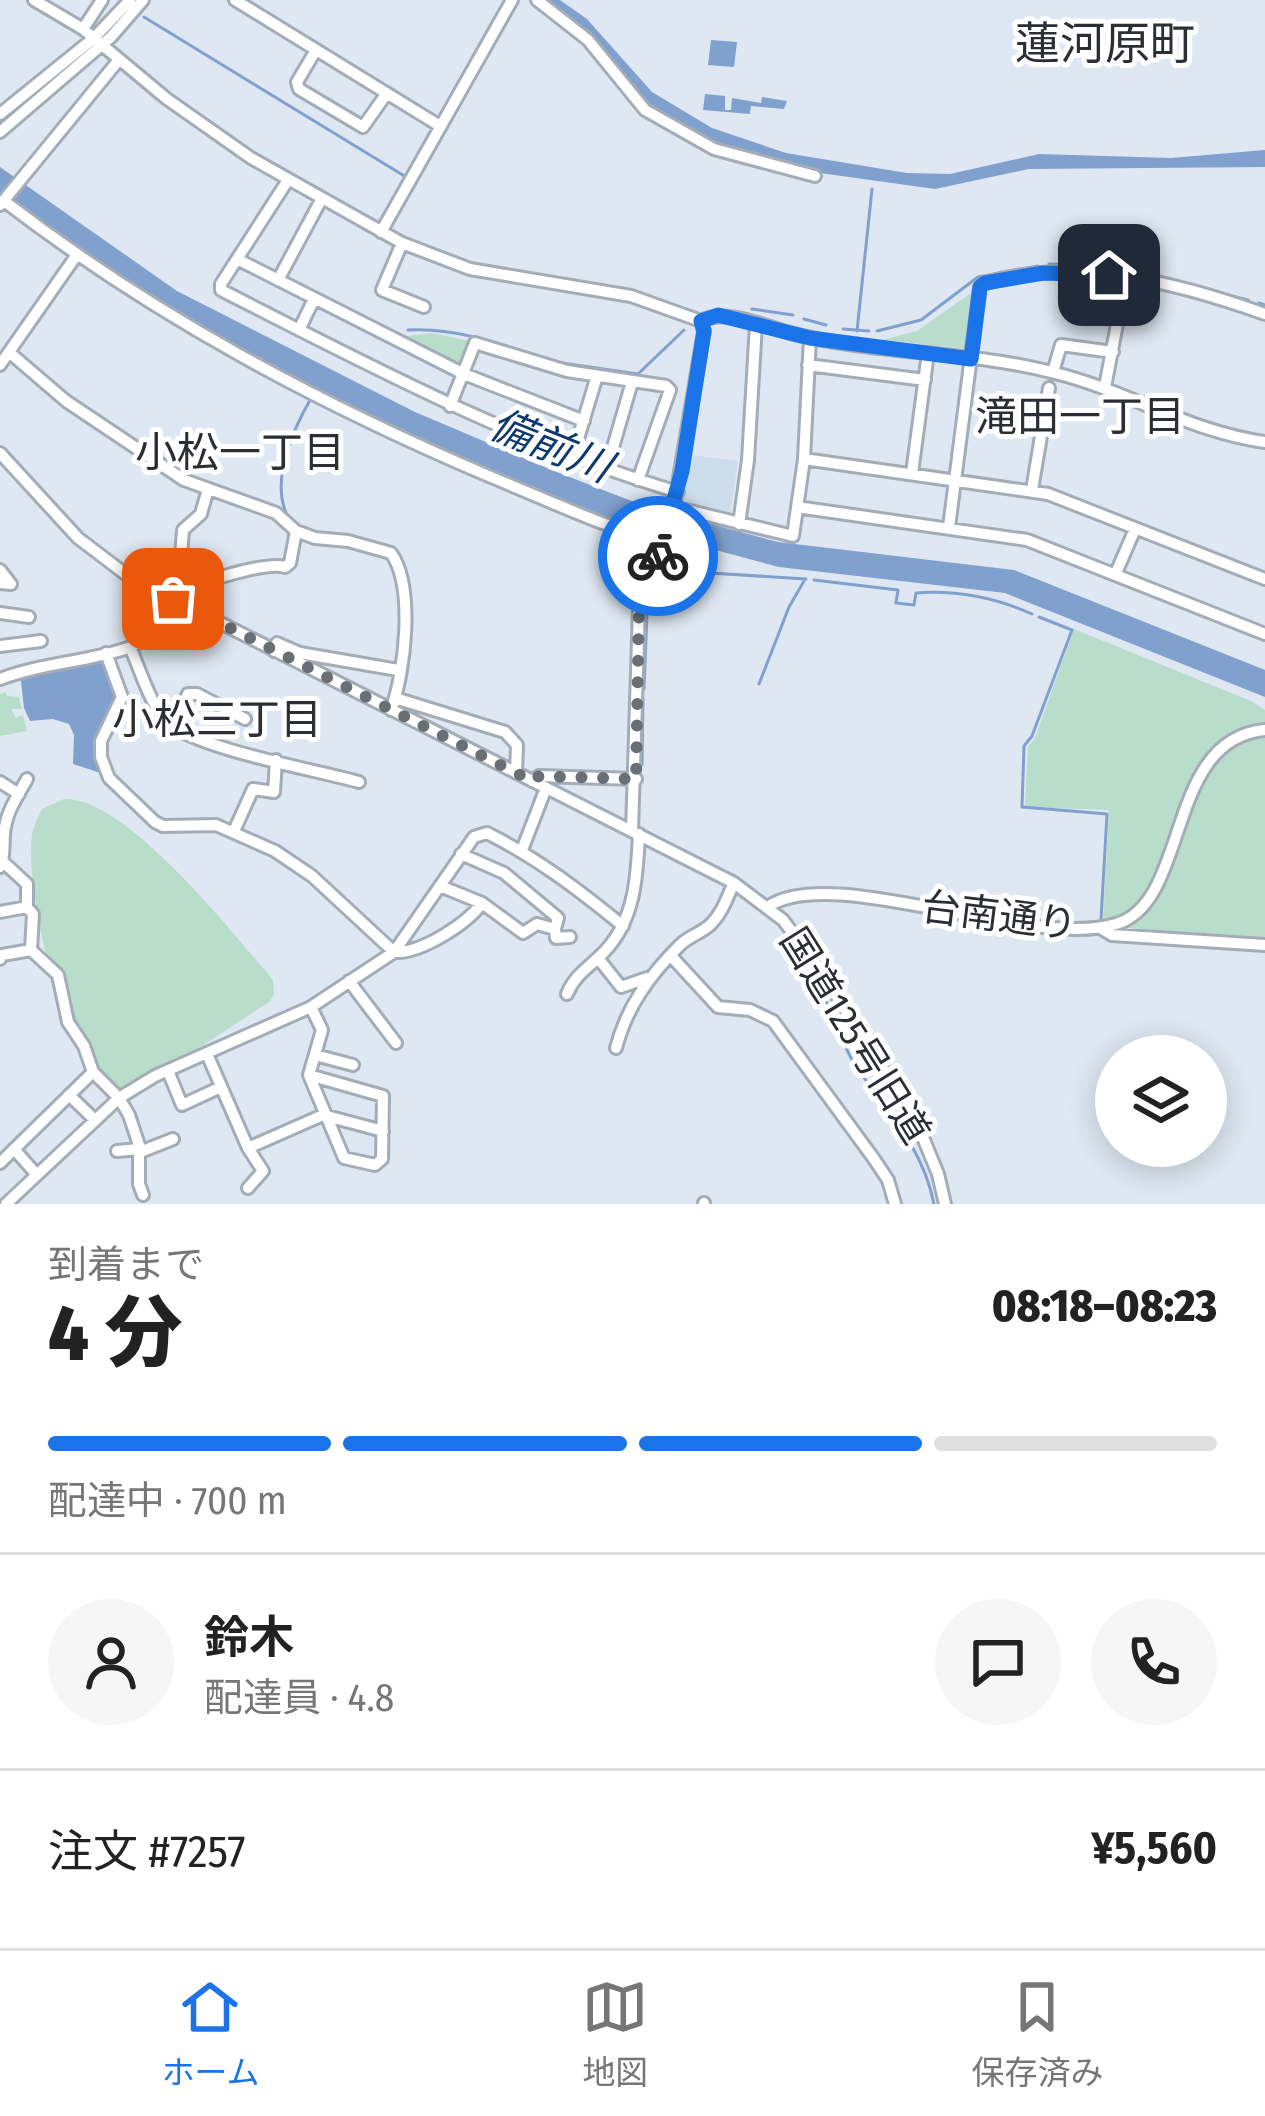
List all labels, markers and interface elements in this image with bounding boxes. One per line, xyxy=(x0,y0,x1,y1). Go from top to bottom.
district label: 蓮河原町 xyxy=(1015,17,1195,71)
pin xyxy=(1058,224,1160,326)
icon: home xyxy=(1076,242,1142,308)
district label: 滝田一丁目 xyxy=(975,392,1185,442)
water label: 備前川 xyxy=(483,399,622,494)
district label: 小松一丁目 xyxy=(135,428,345,478)
courier xyxy=(598,496,718,616)
icon: bike xyxy=(625,523,691,589)
pin xyxy=(122,548,224,650)
icon: bag xyxy=(140,566,206,632)
district label: 小松三丁目 xyxy=(112,695,322,745)
street label: 台南通り xyxy=(919,884,1079,948)
street label: 国道125号旧道 xyxy=(770,920,940,1152)
map controls xyxy=(1095,1035,1227,1167)
button: layers xyxy=(1095,1035,1227,1167)
text: 到着まで xyxy=(48,1242,204,1288)
text: 08:18–08:23 xyxy=(992,1279,1217,1333)
text: 4 分 xyxy=(48,1287,182,1381)
text: 配達中 · 700 m xyxy=(48,1478,287,1524)
button: person xyxy=(48,1599,174,1725)
button: chat xyxy=(935,1599,1061,1725)
button: phone xyxy=(1091,1599,1217,1725)
text: 鈴木 xyxy=(204,1611,294,1665)
text: 配達員 · 4.8 xyxy=(204,1675,394,1721)
text: ¥5,560 xyxy=(1091,1821,1217,1875)
text: 注文 #7257 xyxy=(48,1825,246,1879)
tab: ホーム xyxy=(161,1974,260,2094)
tab: 地図 xyxy=(582,1974,648,2094)
tab: 保存済み xyxy=(971,1974,1103,2094)

